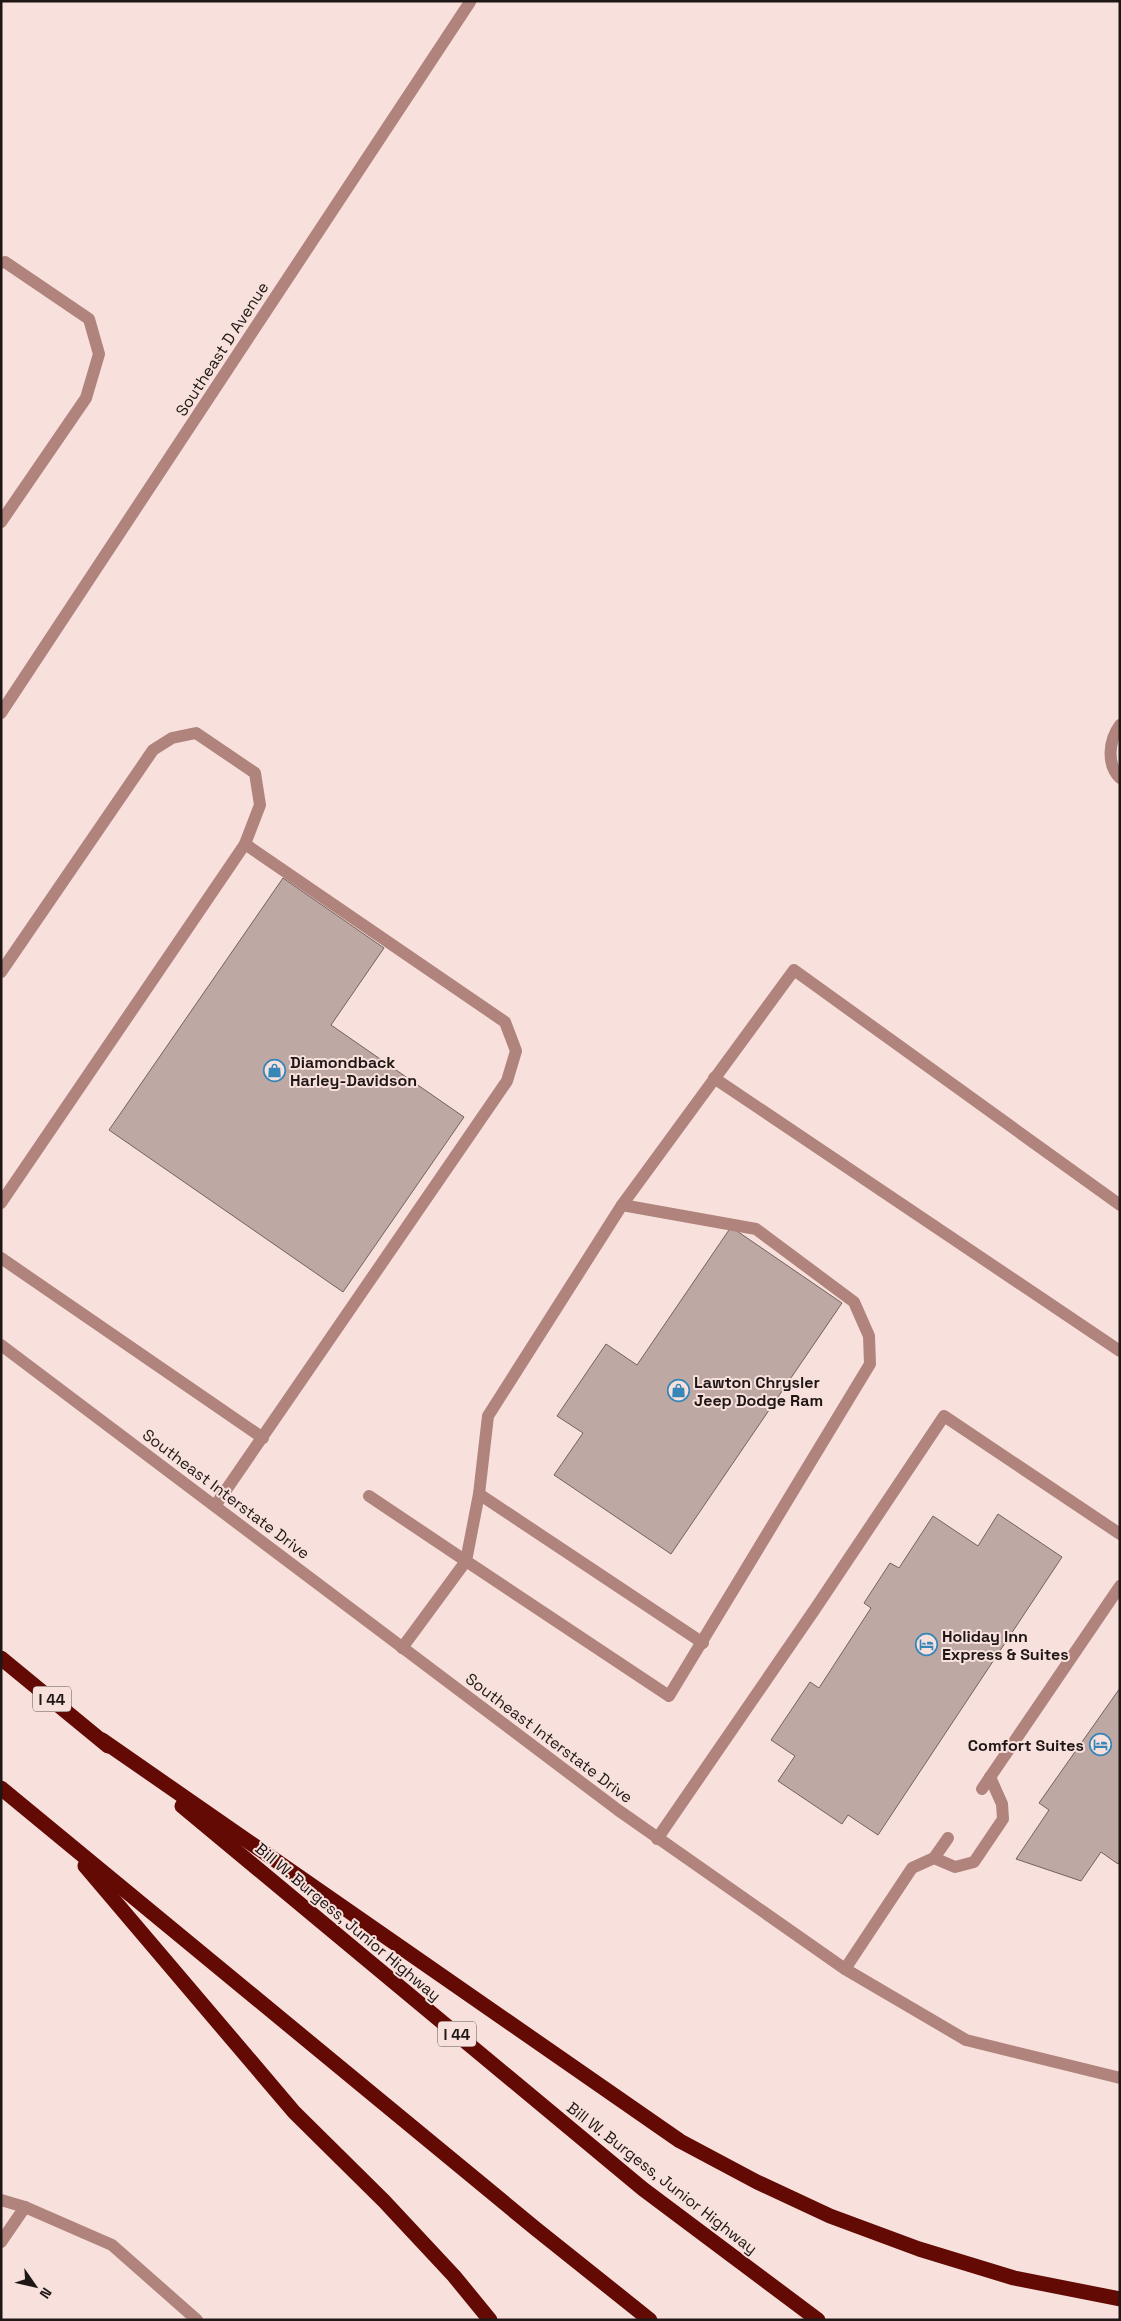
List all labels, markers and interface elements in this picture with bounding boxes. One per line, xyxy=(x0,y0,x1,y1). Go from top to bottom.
street label: Southeast D Avenue xyxy=(171,278,273,420)
place label: Diamondback Harley-Davidson xyxy=(290,1052,417,1091)
shop icon: Diamondback Harley-Davidson xyxy=(262,1059,286,1083)
place label: Lawton Chrysler Jeep Dodge Ram xyxy=(694,1372,823,1411)
shop icon: Lawton Chrysler Jeep Dodge Ram xyxy=(666,1379,690,1403)
street label: Southeast Interstate Drive xyxy=(138,1424,314,1564)
place label: Holiday Inn Express & Suites xyxy=(942,1626,1069,1665)
hotel icon: Holiday Inn Express & Suites xyxy=(914,1633,938,1657)
street label: Southeast Interstate Drive xyxy=(461,1668,637,1808)
road number: I 44 xyxy=(33,1686,71,1712)
hotel icon: Comfort Suites xyxy=(1088,1733,1112,1757)
place label: Comfort Suites xyxy=(968,1735,1084,1756)
street label: Bill W. Burgess, Junior Highway xyxy=(251,1838,445,2006)
road number: I 44 xyxy=(438,2022,476,2046)
street label: Bill W. Burgess, Junior Highway xyxy=(562,2097,762,2259)
north arrow xyxy=(10,2261,60,2311)
text: N xyxy=(36,2284,56,2302)

